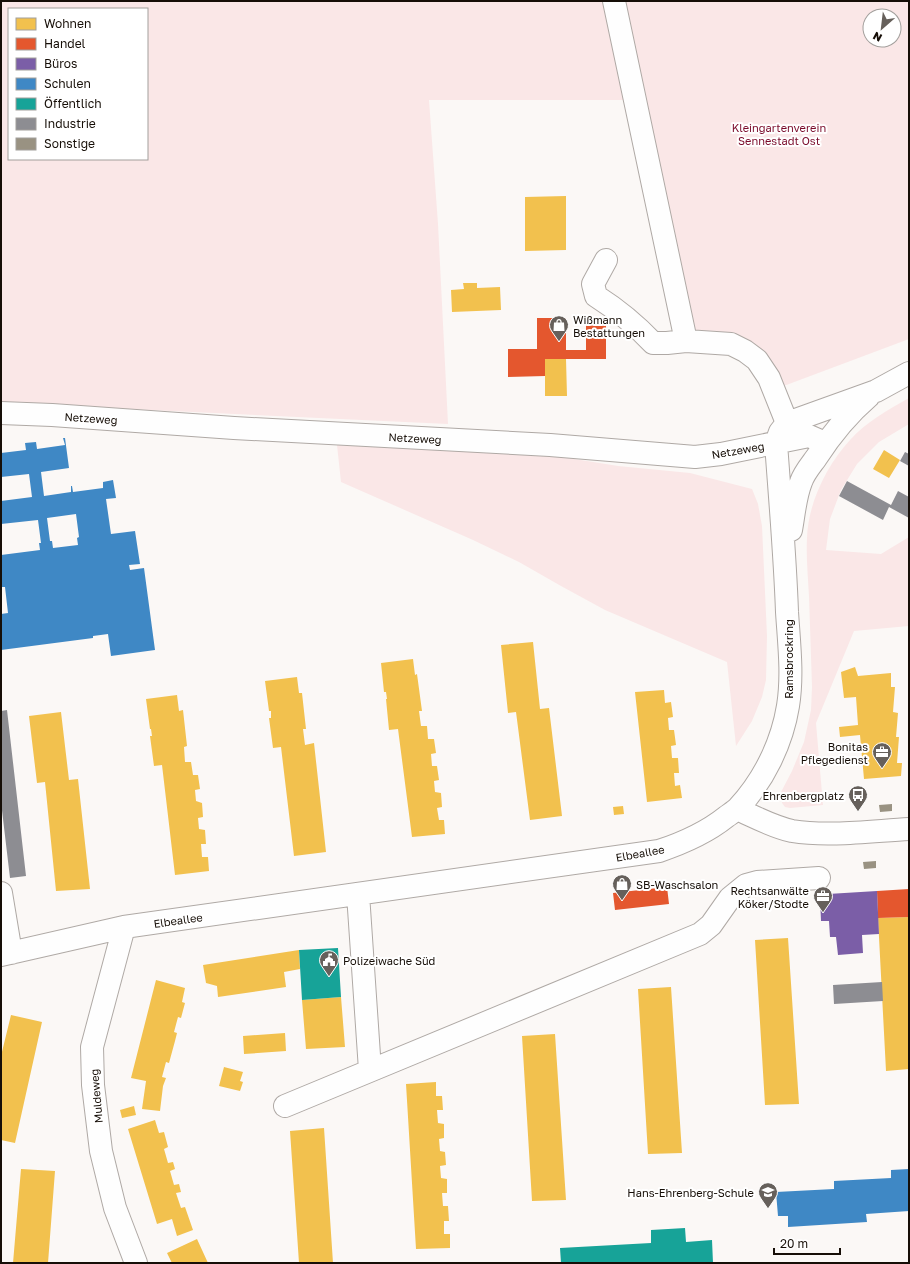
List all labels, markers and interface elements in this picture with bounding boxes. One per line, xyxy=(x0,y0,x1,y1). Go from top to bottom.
legend xyxy=(8,8,148,160)
north arrow xyxy=(862,8,902,48)
text: Wohnen xyxy=(44,16,91,31)
text: N xyxy=(870,30,884,45)
text: Handel xyxy=(44,36,86,51)
text: Büros xyxy=(44,56,77,71)
text: Schulen xyxy=(44,76,91,91)
text: Öffentlich xyxy=(44,96,102,111)
text: Industrie xyxy=(44,116,96,131)
park label: Kleingartenverein Sennestadt Ost xyxy=(732,121,826,147)
text: Sonstige xyxy=(44,136,95,151)
place label: Wißmann Bestattungen xyxy=(573,313,645,339)
shop icon: Wißmann Bestattungen xyxy=(548,314,570,342)
street label: Netzeweg xyxy=(64,410,118,426)
street label: Netzeweg xyxy=(388,430,442,446)
street label: Netzeweg xyxy=(711,439,765,461)
street label: Ramsbrockring xyxy=(782,619,795,699)
place label: Bonitas Pflegedienst xyxy=(801,740,868,766)
office icon: Bonitas Pflegedienst xyxy=(871,741,893,769)
bus stop icon: Ehrenbergplatz xyxy=(847,784,869,812)
place label: Ehrenbergplatz xyxy=(762,789,844,802)
street label: Elbeallee xyxy=(615,842,665,864)
shop icon: SB-Waschsalon xyxy=(611,873,633,901)
place label: SB-Waschsalon xyxy=(636,878,718,891)
place label: Rechtsanwälte Köker/Stodte xyxy=(731,884,809,910)
office icon: Rechtsanwälte Köker/Stodte xyxy=(812,885,834,913)
street label: Elbeallee xyxy=(153,910,203,930)
public building icon: Polizeiwache Süd xyxy=(318,949,340,977)
place label: Polizeiwache Süd xyxy=(343,954,435,967)
street label: Muldeweg xyxy=(87,1068,105,1124)
school or university icon: Hans-Ehrenberg-Schule xyxy=(757,1181,779,1209)
place label: Hans-Ehrenberg-Schule xyxy=(627,1186,754,1199)
scale bar xyxy=(774,1230,840,1256)
text: 20 m xyxy=(780,1236,808,1251)

